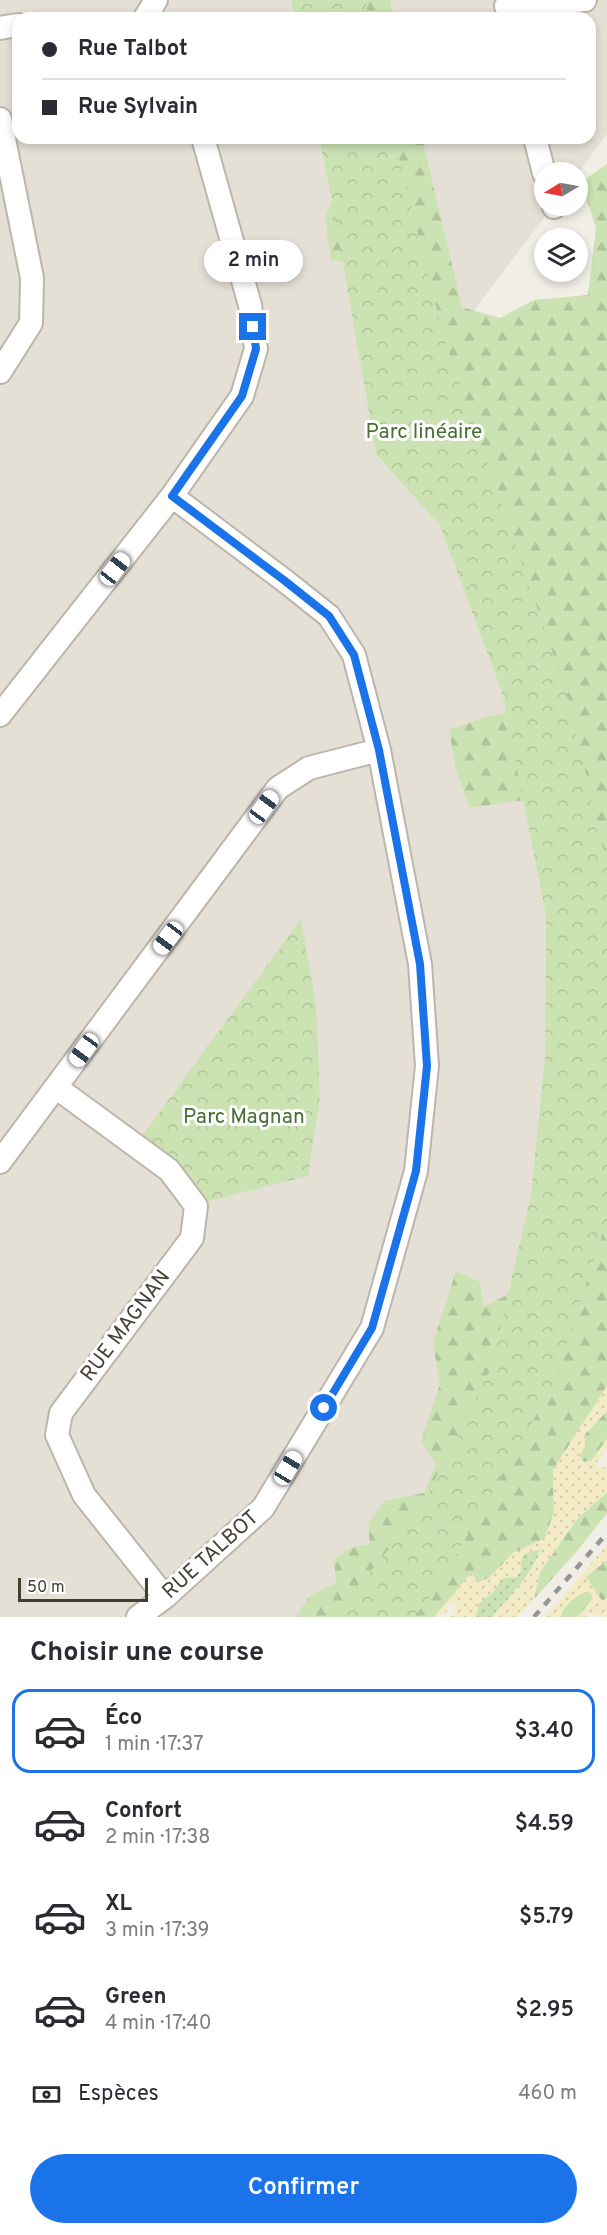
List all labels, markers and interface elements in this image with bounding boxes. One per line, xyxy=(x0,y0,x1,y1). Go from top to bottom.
text: Rue Talbot xyxy=(78,36,188,63)
text: Rue Sylvain xyxy=(78,94,198,121)
north arrow xyxy=(534,162,588,216)
map controls xyxy=(534,162,588,282)
button: layers xyxy=(534,228,588,282)
callout: 2 min xyxy=(204,240,302,282)
text: 2 min xyxy=(228,248,279,274)
route end xyxy=(239,313,266,340)
park label: Parc linéaire xyxy=(366,419,482,446)
car xyxy=(97,549,133,589)
car xyxy=(246,787,282,827)
car xyxy=(150,918,186,958)
car xyxy=(66,1030,102,1070)
park label: Parc Magnan xyxy=(183,1104,305,1131)
street label: RUE MAGNAN xyxy=(75,1265,177,1387)
route start xyxy=(310,1394,337,1421)
car xyxy=(271,1448,305,1488)
street label: RUE TALBOT xyxy=(157,1505,265,1605)
scale bar xyxy=(18,1575,148,1602)
text: 50 m xyxy=(27,1578,65,1598)
text: Choisir une course xyxy=(30,1636,264,1670)
icon: car xyxy=(33,1704,87,1758)
text: Éco xyxy=(105,1705,142,1732)
text: $3.40 xyxy=(514,1718,574,1745)
text: 1 min · 17:37 xyxy=(105,1732,204,1758)
icon: car xyxy=(33,1797,87,1851)
text: Confort xyxy=(105,1798,182,1825)
text: $4.59 xyxy=(515,1811,574,1838)
text: 2 min · 17:38 xyxy=(105,1825,210,1851)
icon: car xyxy=(33,1890,87,1944)
text: XL xyxy=(105,1891,132,1918)
text: $5.79 xyxy=(519,1904,574,1931)
text: 3 min · 17:39 xyxy=(105,1918,210,1944)
icon: car xyxy=(33,1983,87,2037)
text: Green xyxy=(105,1984,167,2011)
text: $2.95 xyxy=(515,1997,574,2024)
text: 4 min · 17:40 xyxy=(105,2011,212,2037)
icon: cash xyxy=(30,2078,63,2111)
text: Espèces xyxy=(78,2081,159,2108)
text: 460 m xyxy=(518,2081,577,2107)
button: Confirmer xyxy=(30,2154,577,2223)

